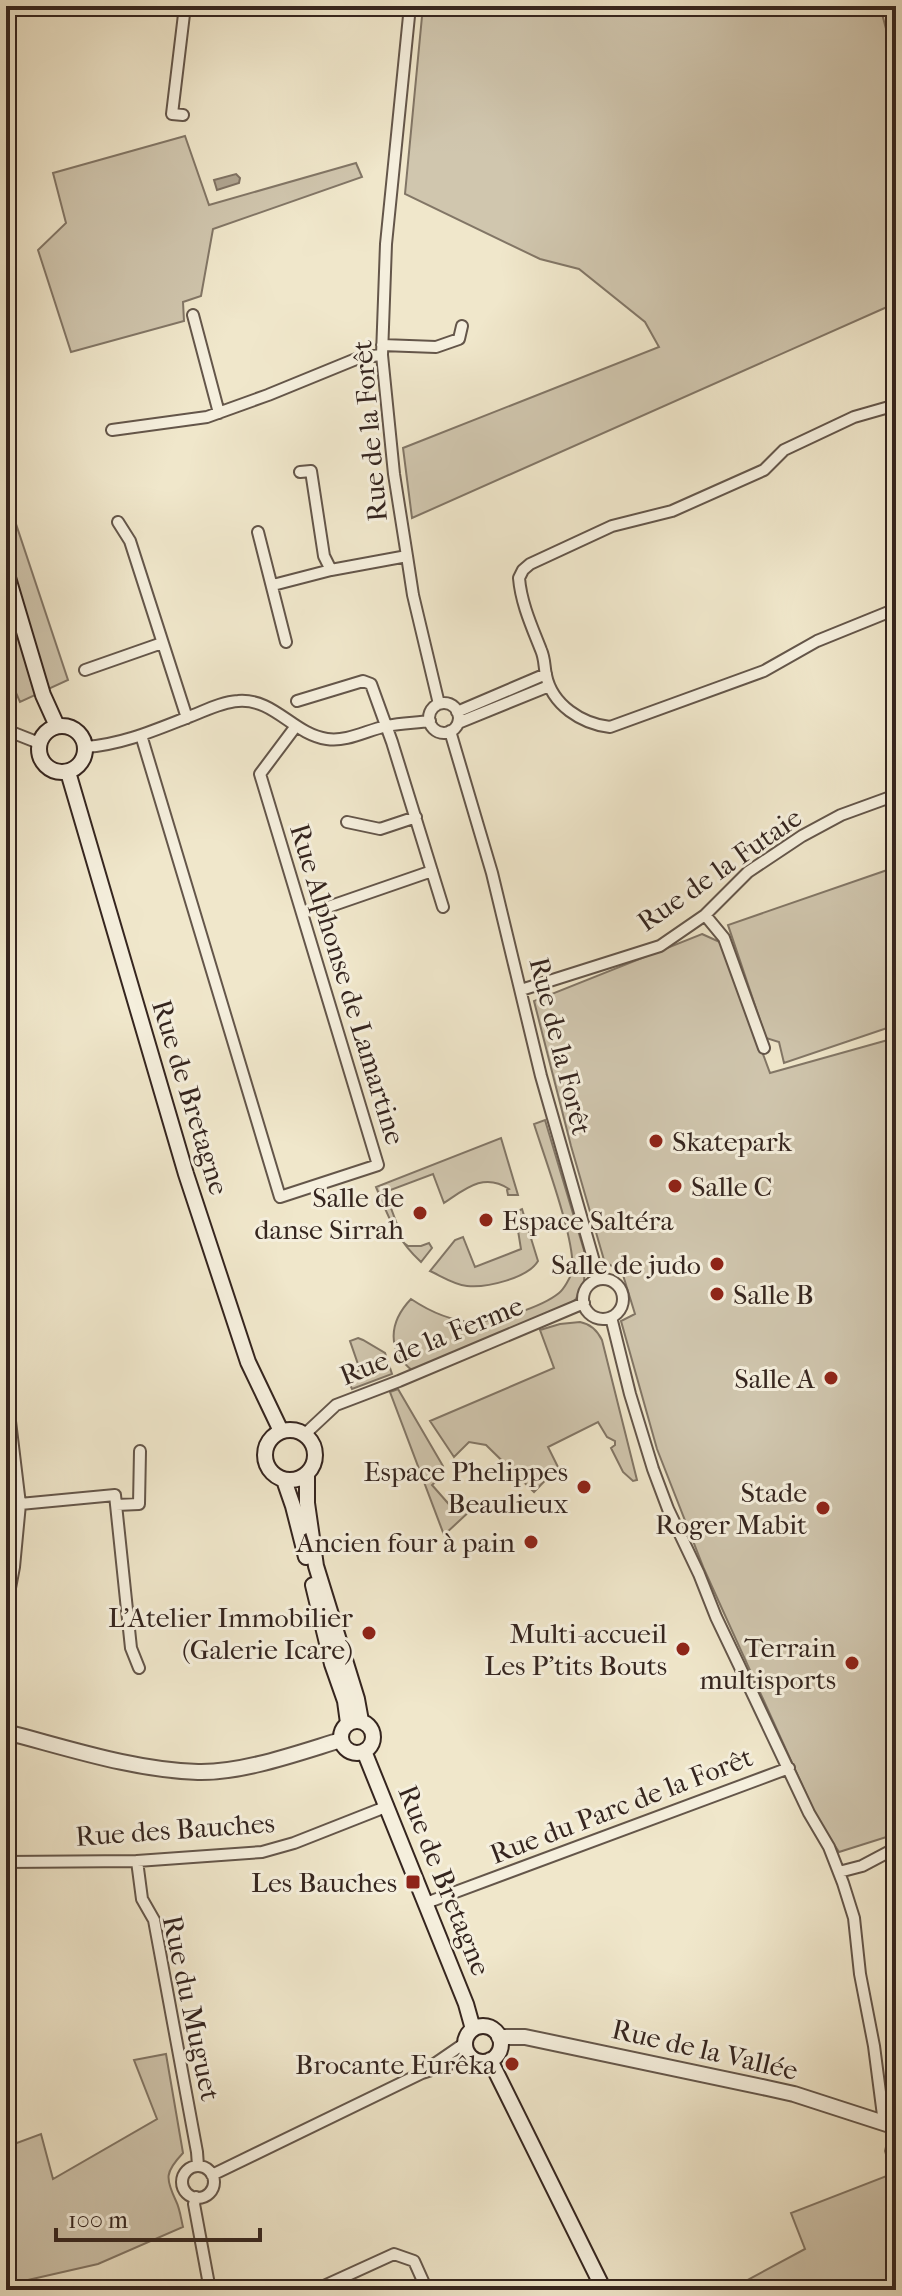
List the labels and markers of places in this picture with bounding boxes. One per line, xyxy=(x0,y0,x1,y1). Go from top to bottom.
place label: Skatepark xyxy=(672,1125,792,1158)
marker: Skatepark xyxy=(647,1132,665,1150)
place label: Salle C xyxy=(691,1170,772,1203)
marker: Salle C xyxy=(666,1177,684,1195)
place label: Salle de danse Sirrah xyxy=(254,1181,404,1246)
marker: Salle de danse Sirrah xyxy=(411,1204,429,1222)
place label: Espace Saltéra xyxy=(502,1204,674,1237)
marker: Espace Saltéra xyxy=(477,1211,495,1229)
place label: Salle de judo xyxy=(551,1248,701,1281)
marker: Salle de judo xyxy=(708,1255,726,1273)
place label: Salle B xyxy=(733,1278,814,1311)
marker: Salle B xyxy=(708,1285,726,1303)
place label: Salle A xyxy=(734,1362,816,1395)
marker: Salle A xyxy=(822,1369,840,1387)
place label: Espace Phelippes Beaulieux xyxy=(363,1455,568,1520)
place label: Stade Roger Mabit xyxy=(655,1476,807,1541)
marker: Espace Phelippes Beaulieux xyxy=(575,1478,593,1496)
marker: Stade Roger Mabit xyxy=(814,1499,832,1517)
place label: Ancien four à pain xyxy=(295,1526,515,1559)
marker: Ancien four à pain xyxy=(522,1533,540,1551)
place label: L'Atelier Immobilier (Galerie Icare) xyxy=(108,1601,353,1666)
place label: Multi-accueil Les P'tits Bouts xyxy=(484,1617,667,1682)
marker: L'Atelier Immobilier (Galerie Icare) xyxy=(360,1624,378,1642)
place label: Terrain multisports xyxy=(699,1631,836,1696)
marker: Multi-accueil Les P'tits Bouts xyxy=(674,1640,692,1658)
marker: Terrain multisports xyxy=(843,1654,861,1672)
place label: Les Bauches xyxy=(251,1866,397,1899)
marker: Les Bauches xyxy=(404,1873,422,1891)
place label: Brocante Eurêka xyxy=(295,2048,497,2081)
marker: Brocante Eurêka xyxy=(503,2055,521,2073)

